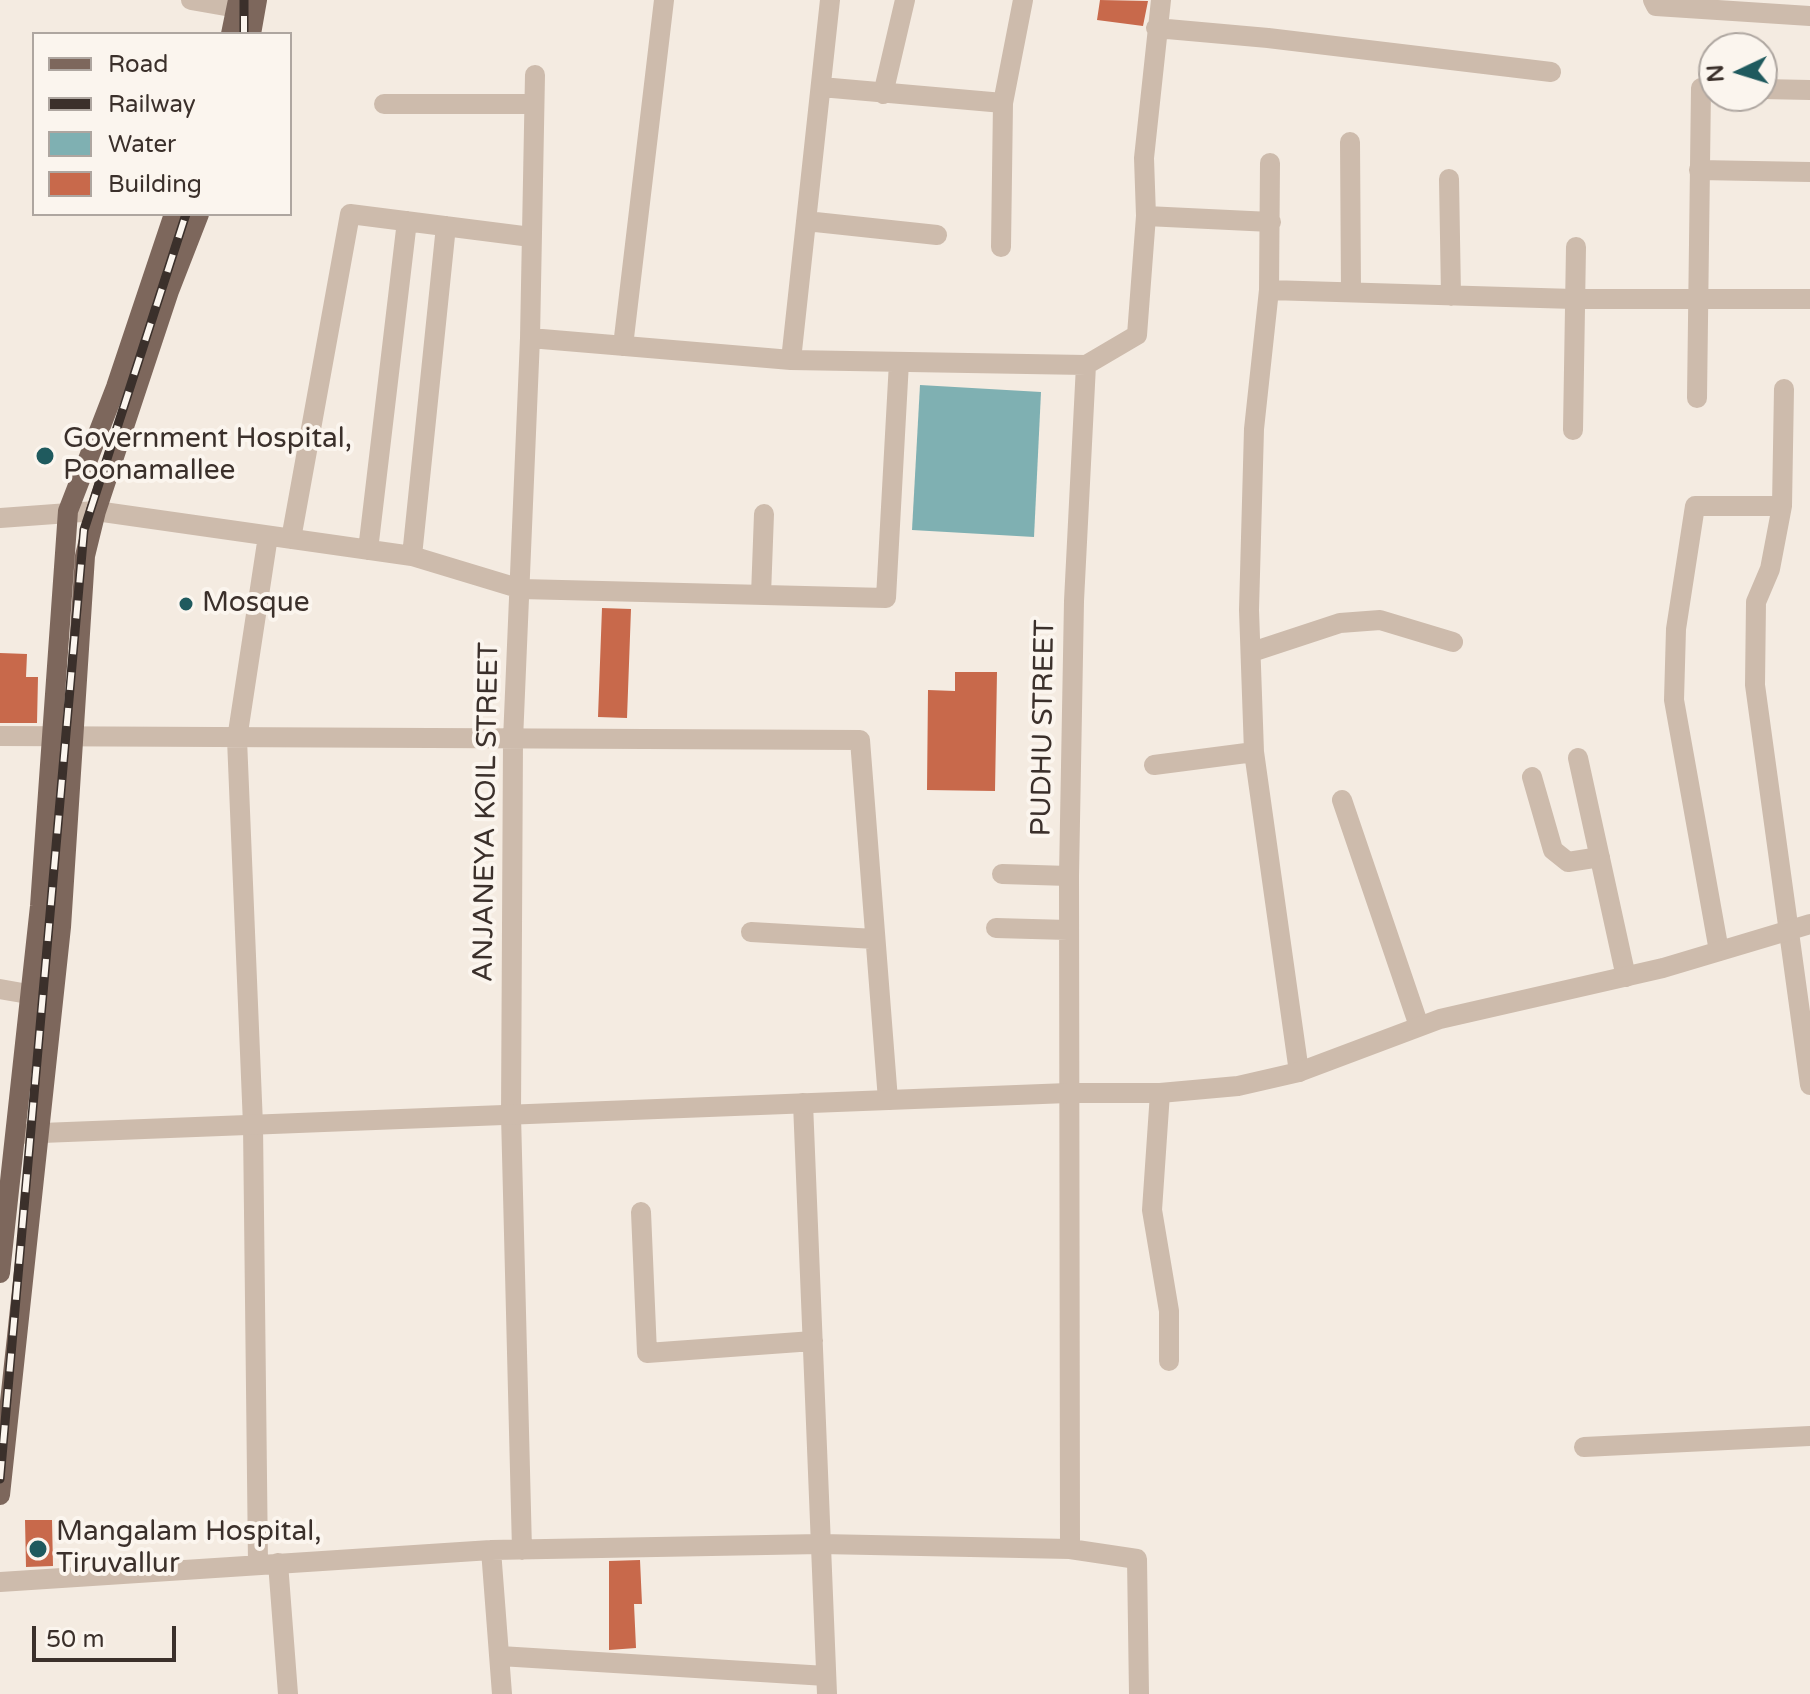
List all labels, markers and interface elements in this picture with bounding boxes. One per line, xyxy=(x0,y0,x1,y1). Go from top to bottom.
legend xyxy=(32,32,292,216)
north arrow xyxy=(1698,32,1778,112)
text: Road xyxy=(108,50,168,79)
text: N xyxy=(1702,64,1730,83)
text: Railway xyxy=(108,90,196,119)
text: Water xyxy=(108,130,176,159)
text: Building xyxy=(108,170,202,199)
place label: Government Hospital, Poonamallee xyxy=(63,423,352,489)
marker: Government Hospital, Poonamallee xyxy=(34,445,56,467)
place label: Mosque xyxy=(202,587,310,621)
marker: Mosque xyxy=(177,595,195,613)
street label: PUDHU STREET xyxy=(1025,619,1063,837)
street label: ANJANEYA KOIL STREET xyxy=(467,642,507,982)
place label: Mangalam Hospital, Tiruvallur xyxy=(56,1516,321,1582)
marker: Mangalam Hospital, Tiruvallur xyxy=(27,1538,49,1560)
scale bar xyxy=(36,1610,180,1660)
text: 50 m xyxy=(46,1625,104,1654)

